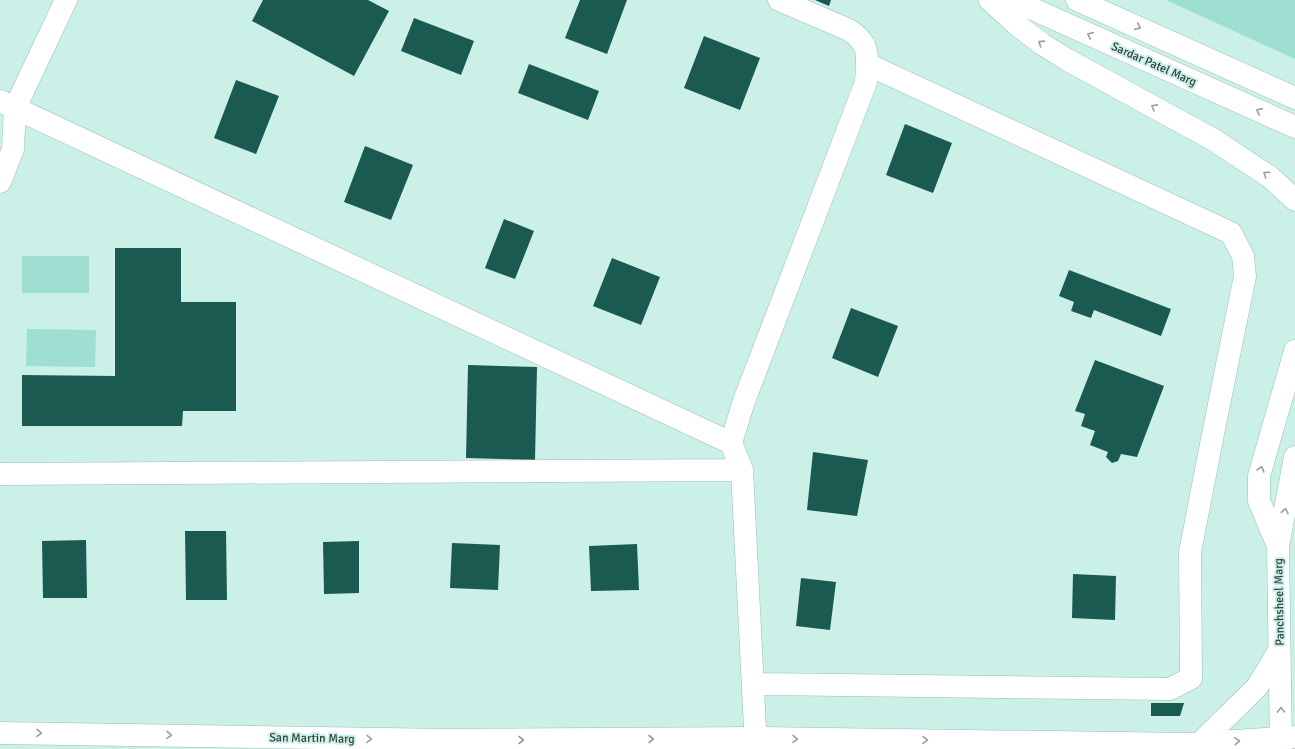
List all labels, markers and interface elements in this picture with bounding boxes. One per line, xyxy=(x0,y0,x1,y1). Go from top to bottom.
one-way arrow xyxy=(1135,23,1142,31)
one-way arrow xyxy=(1087,32,1094,40)
street label: Sardar Patel Marg xyxy=(1109,39,1199,90)
one-way arrow xyxy=(1038,40,1045,48)
one-way arrow xyxy=(1151,105,1158,112)
one-way arrow xyxy=(1256,108,1264,116)
one-way arrow xyxy=(1263,171,1270,179)
one-way arrow xyxy=(1256,466,1265,473)
one-way arrow xyxy=(1280,508,1288,514)
street label: Panchsheel Marg xyxy=(1271,558,1288,646)
one-way arrow xyxy=(1276,707,1285,713)
one-way arrow xyxy=(36,729,42,737)
street label: San Martin Marg xyxy=(269,730,355,747)
one-way arrow xyxy=(166,731,172,740)
one-way arrow xyxy=(366,735,372,743)
one-way arrow xyxy=(648,735,654,743)
one-way arrow xyxy=(792,735,798,743)
one-way arrow xyxy=(518,736,524,744)
one-way arrow xyxy=(922,736,928,745)
one-way arrow xyxy=(1234,737,1240,745)

